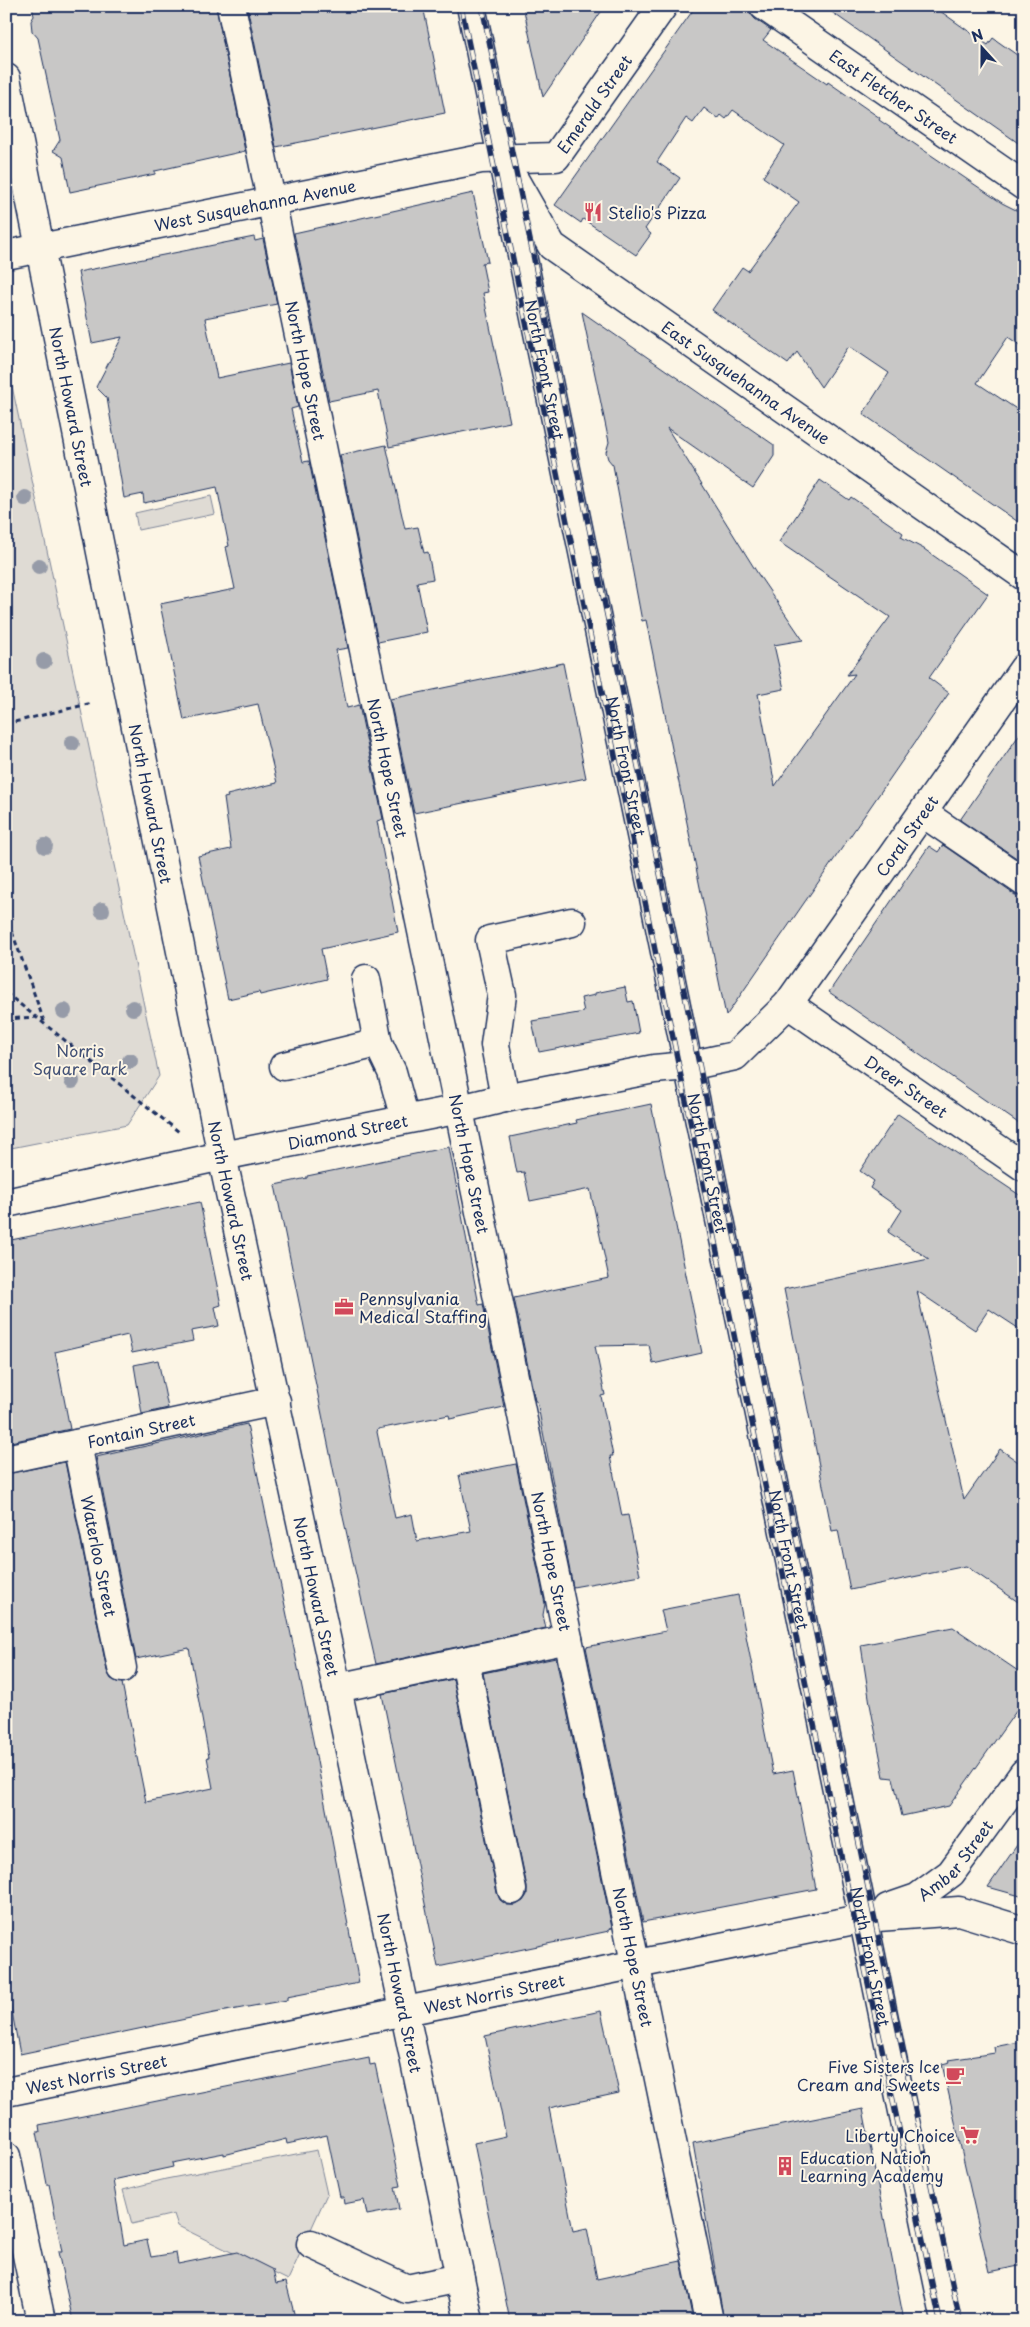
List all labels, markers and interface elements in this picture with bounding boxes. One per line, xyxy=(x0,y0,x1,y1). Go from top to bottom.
north arrow xyxy=(958,22,1008,72)
text: N xyxy=(968,24,986,47)
street label: East Fletcher Street xyxy=(825,43,963,149)
street label: Emerald Street xyxy=(550,49,637,158)
street label: West Susquehanna Avenue xyxy=(152,173,358,237)
place label: Stelio's Pizza xyxy=(608,200,706,224)
restaurant icon: Stelio's Pizza xyxy=(582,201,604,223)
street label: North Front Street xyxy=(520,297,572,442)
street label: North Hope Street xyxy=(280,298,332,443)
street label: East Susquehanna Avenue xyxy=(657,314,836,449)
street label: North Howard Street xyxy=(44,324,100,489)
street label: North Front Street xyxy=(601,694,653,839)
street label: North Hope Street xyxy=(362,696,415,840)
street label: North Howard Street xyxy=(124,721,179,886)
street label: Coral Street xyxy=(869,790,944,881)
park label: Norris Square Park xyxy=(33,1038,128,1080)
street label: Dreer Street xyxy=(860,1049,953,1123)
street label: North Front Street xyxy=(682,1091,735,1236)
street label: North Hope Street xyxy=(444,1092,496,1236)
street label: Diamond Street xyxy=(285,1108,410,1155)
street label: North Howard Street xyxy=(203,1119,261,1283)
place label: Pennsylvania Medical Staffing xyxy=(359,1286,487,1328)
office icon: Pennsylvania Medical Staffing xyxy=(333,1296,355,1318)
street label: Fontain Street xyxy=(85,1407,198,1453)
street label: North Front Street xyxy=(764,1487,816,1632)
street label: North Hope Street xyxy=(526,1489,578,1634)
street label: Waterloo Street xyxy=(76,1493,123,1619)
street label: North Howard Street xyxy=(288,1514,346,1679)
street label: Amber Street xyxy=(912,1814,998,1906)
street label: North Front Street xyxy=(845,1884,897,2029)
street label: North Hope Street xyxy=(608,1885,660,2029)
street label: North Howard Street xyxy=(372,1911,429,2075)
street label: West Norris Street xyxy=(421,1967,567,2019)
street label: West Norris Street xyxy=(23,2048,169,2100)
place label: Five Sisters Ice Cream and Sweets xyxy=(797,2054,940,2096)
cafe icon: Five Sisters Ice Cream and Sweets xyxy=(944,2064,966,2086)
place label: Liberty Choice xyxy=(845,2123,955,2147)
supermarket icon: Liberty Choice xyxy=(959,2124,981,2146)
place label: Education Nation Learning Academy xyxy=(800,2145,944,2187)
building icon: Education Nation Learning Academy xyxy=(774,2155,796,2177)

